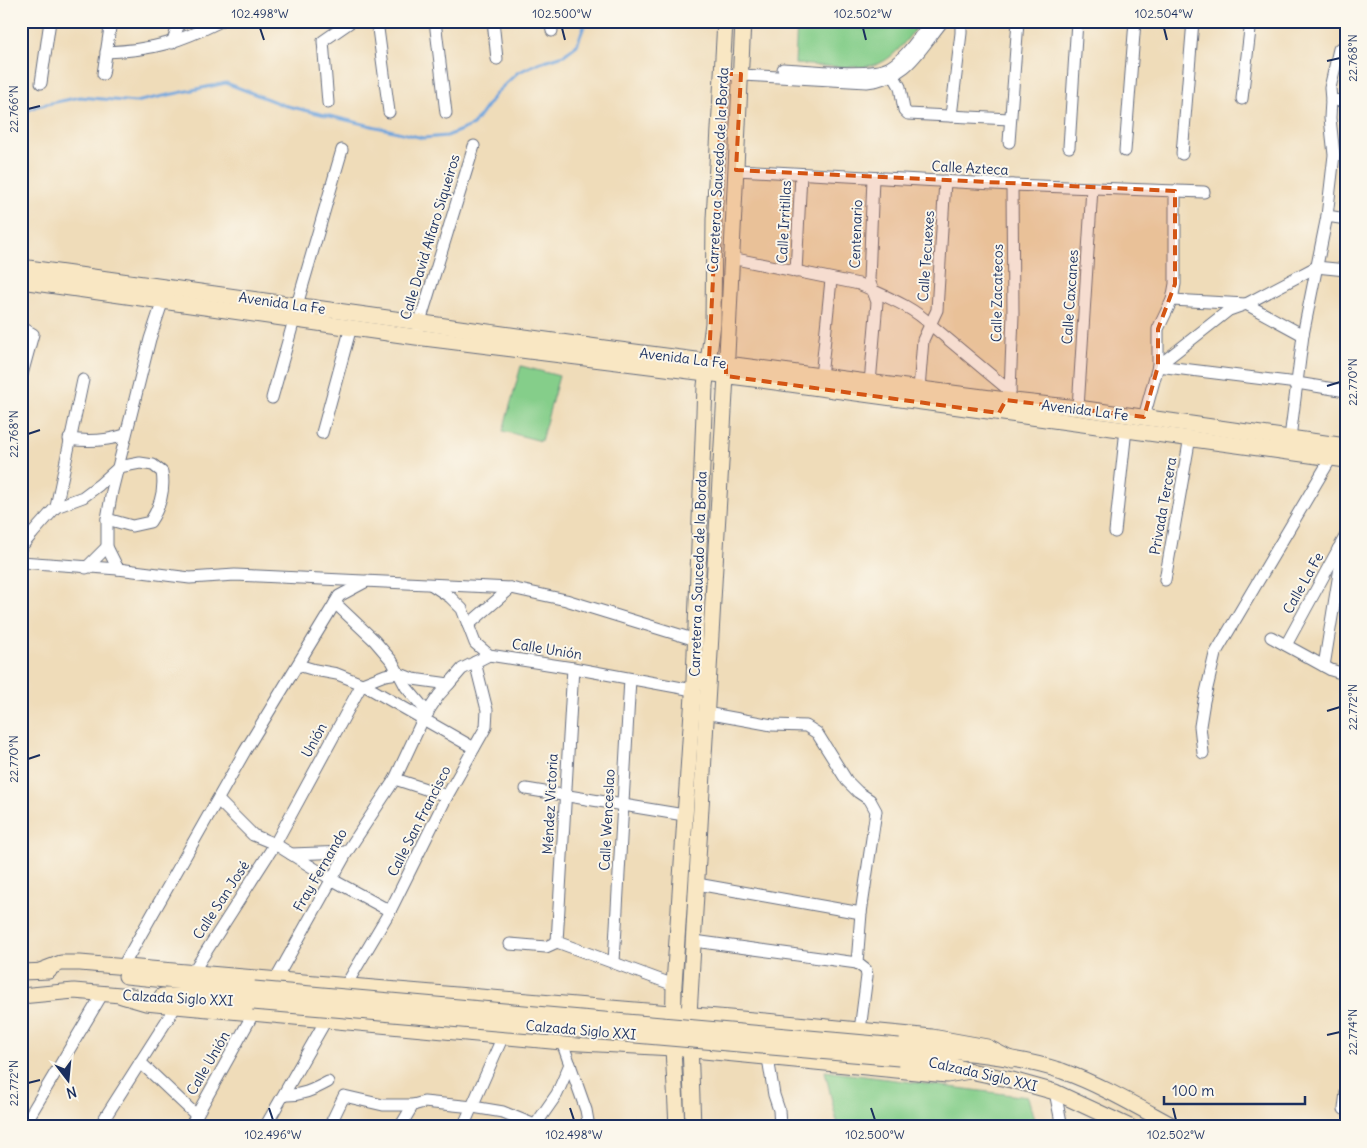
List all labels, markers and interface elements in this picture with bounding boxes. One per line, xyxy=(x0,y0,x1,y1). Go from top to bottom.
text: 102.498°W xyxy=(231,6,289,21)
text: 102.500°W xyxy=(532,6,592,21)
text: 102.502°W xyxy=(834,6,892,21)
text: 102.504°W xyxy=(1135,6,1193,21)
text: 22.768°N xyxy=(1345,34,1360,82)
street label: Carretera a Saucedo de la Borda xyxy=(704,67,732,273)
text: 22.766°N xyxy=(6,85,21,133)
street label: Calle David Alfaro Siqueiros xyxy=(396,152,464,322)
street label: Calle Azteca xyxy=(931,157,1009,179)
street label: Calle Irritillas xyxy=(773,180,795,264)
street label: Centenario xyxy=(846,199,866,269)
street label: Calle Tecuexes xyxy=(914,210,938,302)
street label: Calle Zacatecos xyxy=(987,244,1007,342)
street label: Calle Caxcanes xyxy=(1058,249,1082,345)
street label: Avenida La Fe xyxy=(237,288,327,318)
street label: Avenida La Fe xyxy=(638,344,728,372)
text: 22.770°N xyxy=(1345,358,1360,406)
street label: Avenida La Fe xyxy=(1040,396,1130,424)
text: 22.768°N xyxy=(6,410,21,458)
street label: Privada Tercera xyxy=(1146,456,1180,556)
street label: Carretera a Saucedo de la Borda xyxy=(685,471,711,677)
street label: Calle La Fe xyxy=(1279,549,1327,617)
street label: Calle Unión xyxy=(511,635,583,663)
text: 22.772°N xyxy=(1345,684,1360,730)
street label: Unión xyxy=(297,720,331,760)
text: 22.770°N xyxy=(6,735,21,783)
street label: Méndez Victoria xyxy=(538,753,562,855)
street label: Calle San Francisco xyxy=(383,762,455,879)
street label: Calle Wenceslao xyxy=(595,769,619,871)
street label: Fray Fernando xyxy=(289,825,351,915)
street label: Calle San José xyxy=(189,857,253,943)
street label: Calzada Siglo XXI xyxy=(122,986,234,1010)
text: 22.774°N xyxy=(1345,1009,1360,1055)
street label: Calzada Siglo XXI xyxy=(525,1016,637,1044)
street label: Calle Unión xyxy=(182,1028,234,1098)
street label: Calzada Siglo XXI xyxy=(927,1053,1039,1095)
north arrow xyxy=(42,1056,92,1106)
text: 22.772°N xyxy=(6,1060,21,1106)
scale bar xyxy=(1164,1073,1306,1105)
text: 100 m xyxy=(1172,1081,1214,1100)
text: N xyxy=(64,1083,79,1102)
text: 102.496°W xyxy=(244,1127,302,1142)
text: 102.498°W xyxy=(545,1127,603,1142)
text: 102.500°W xyxy=(845,1127,905,1142)
text: 102.502°W xyxy=(1147,1127,1205,1142)

